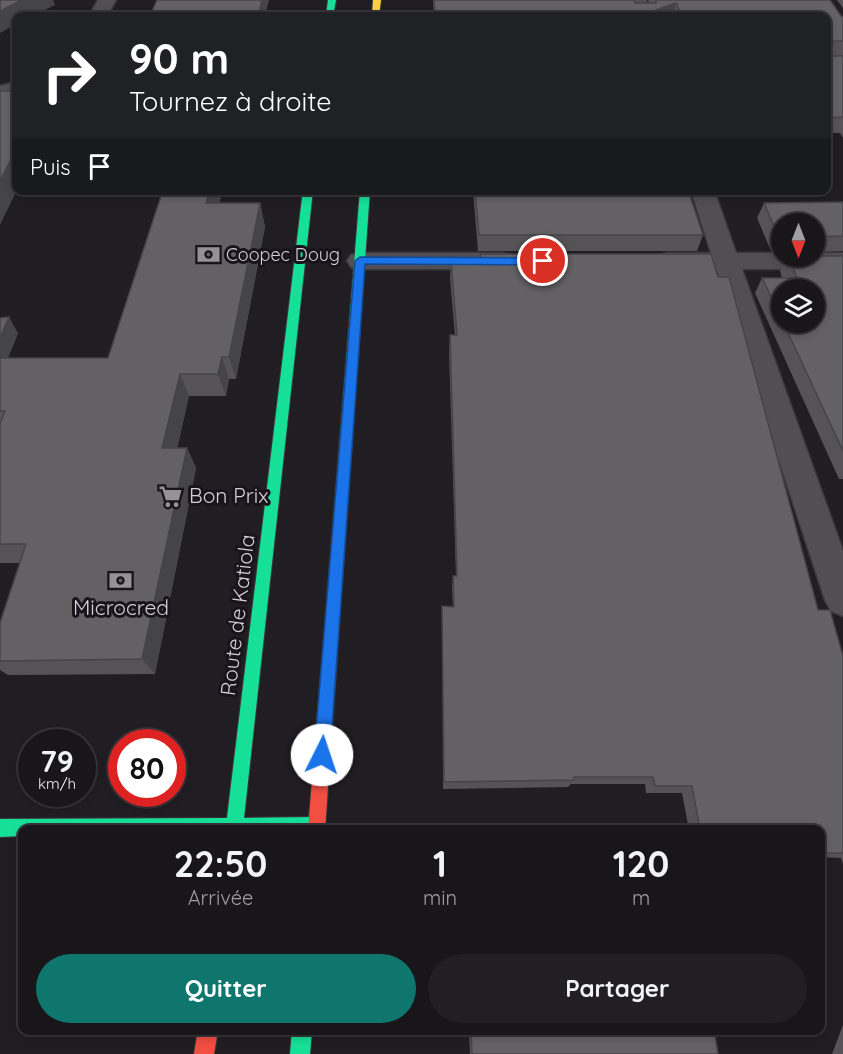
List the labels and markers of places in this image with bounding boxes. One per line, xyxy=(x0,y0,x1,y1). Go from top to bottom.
pin xyxy=(517,235,568,286)
bank icon: Coopec Doug xyxy=(195,242,221,268)
place label: Coopec Doug xyxy=(226,243,340,266)
place label: Bon Prix xyxy=(189,482,268,508)
supermarket icon: Bon Prix xyxy=(158,483,184,509)
bank icon: Microcred xyxy=(108,567,134,593)
place label: Microcred xyxy=(73,594,169,620)

